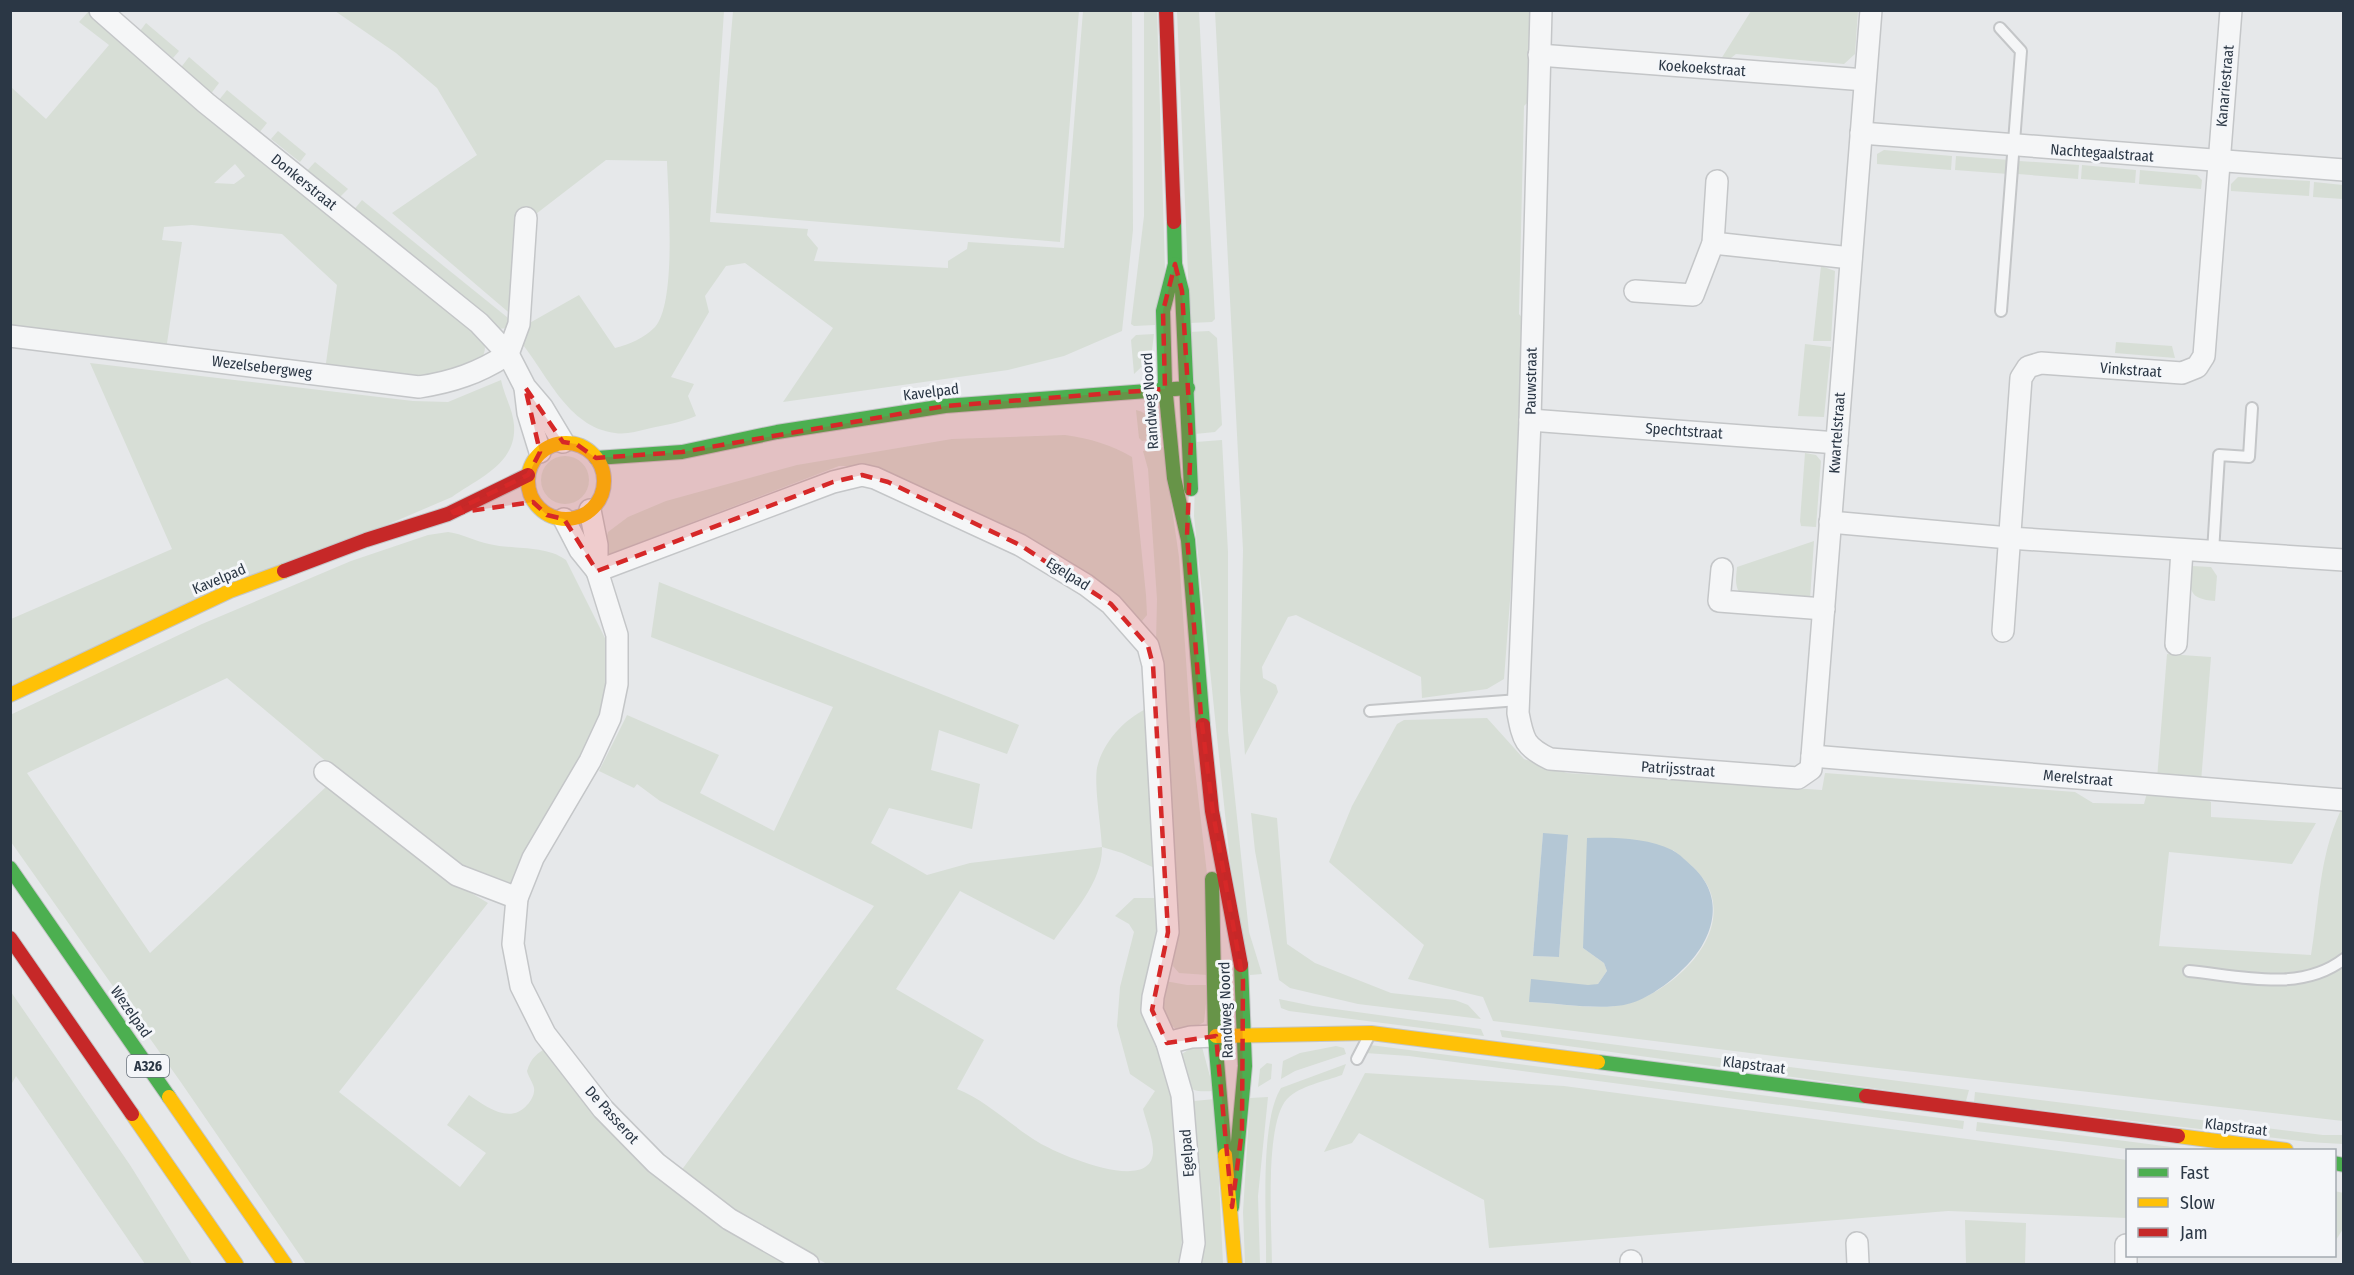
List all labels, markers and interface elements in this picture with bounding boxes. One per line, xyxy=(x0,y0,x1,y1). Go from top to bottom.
street label: Kanariestraat xyxy=(2212,44,2238,128)
street label: Koekoekstraat xyxy=(1658,56,1746,80)
street label: Nachtegaalstraat xyxy=(2050,140,2154,166)
street label: Donkerstraat xyxy=(267,150,341,214)
street label: Pauwstraat xyxy=(1521,347,1541,415)
street label: Wezelsebergweg xyxy=(211,352,313,382)
street label: Randweg Noord xyxy=(1138,352,1162,450)
street label: Vinkstraat xyxy=(2100,359,2163,381)
street label: Kavelpad xyxy=(902,380,960,404)
street label: Kwartelstraat xyxy=(1825,392,1849,474)
street label: Spechtstraat xyxy=(1645,419,1723,443)
street label: Egelpad xyxy=(1043,554,1093,594)
street label: Kavelpad xyxy=(190,560,248,598)
street label: Patrijsstraat xyxy=(1640,757,1716,781)
street label: Merelstraat xyxy=(2042,766,2114,790)
street label: Randweg Noord xyxy=(1215,961,1237,1059)
street label: Wezelpad xyxy=(107,983,155,1041)
street label: Klapstraat xyxy=(1722,1052,1786,1078)
road number: A326 xyxy=(127,1055,169,1077)
street label: De Passerot xyxy=(581,1082,643,1148)
street label: Klapstraat xyxy=(2204,1114,2268,1140)
street label: Egelpad xyxy=(1176,1128,1198,1178)
legend xyxy=(2126,1149,2336,1257)
text: Fast xyxy=(2180,1162,2209,1184)
text: Slow xyxy=(2180,1192,2215,1214)
text: Jam xyxy=(2180,1222,2208,1244)

